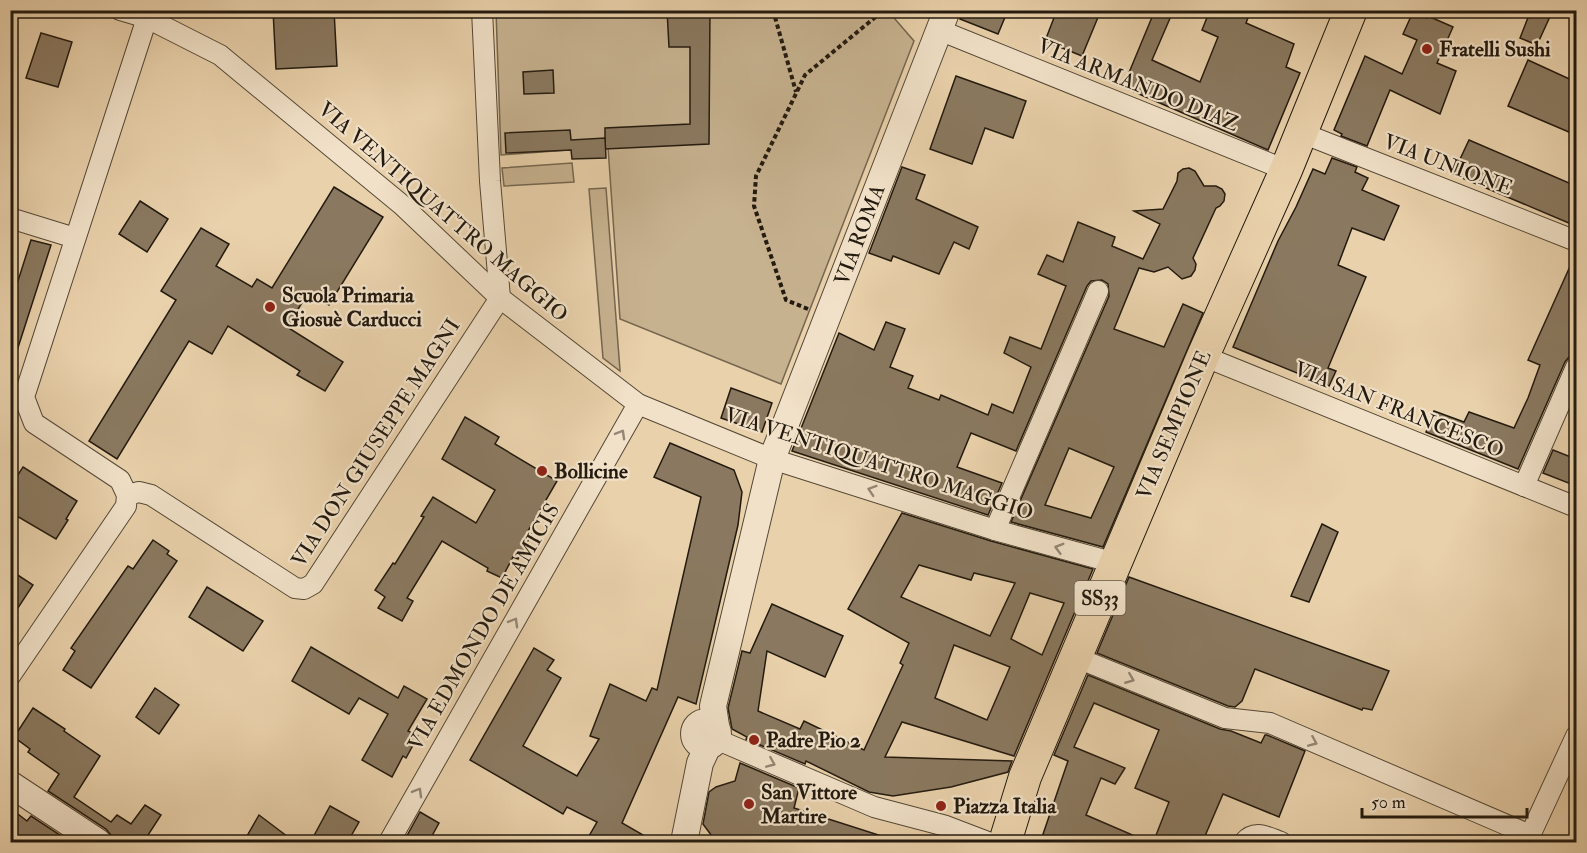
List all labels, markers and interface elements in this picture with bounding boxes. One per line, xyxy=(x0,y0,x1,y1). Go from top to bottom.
street label: VIA ARMANDO DIAZ xyxy=(1033,32,1243,138)
place label: Fratelli Sushi xyxy=(1439,36,1551,63)
marker: Fratelli Sushi xyxy=(1420,42,1434,56)
street label: VIA VENTIQUATTRO MAGGIO xyxy=(312,96,574,328)
street label: VIA UNIONE xyxy=(1379,128,1517,202)
street label: VIA ROMA xyxy=(828,181,892,289)
place label: Scuola Primaria Giosuè Carducci xyxy=(282,282,422,333)
marker: Scuola Primaria Giosuè Carducci xyxy=(263,300,277,314)
street label: VIA DON GIUSEPPE MAGNI xyxy=(285,314,467,572)
street label: VIA SEMPIONE xyxy=(1130,346,1218,504)
street label: VIA SAN FRANCESCO xyxy=(1290,356,1508,464)
street label: VIA VENTIQUATTRO MAGGIO xyxy=(721,401,1037,527)
one-way arrow xyxy=(614,430,625,440)
place label: Bollicine xyxy=(554,458,628,485)
marker: Bollicine xyxy=(535,464,549,478)
one-way arrow xyxy=(867,485,878,498)
street label: VIA EDMONDO DE AMICIS xyxy=(402,498,566,756)
one-way arrow xyxy=(1054,542,1064,555)
road number: SS33 xyxy=(1074,581,1126,615)
one-way arrow xyxy=(507,618,518,628)
one-way arrow xyxy=(1123,672,1134,684)
place label: Padre Pio 2 xyxy=(766,727,861,754)
marker: Padre Pio 2 xyxy=(747,733,761,747)
one-way arrow xyxy=(1307,734,1318,746)
one-way arrow xyxy=(765,756,776,768)
place label: San Vittore Martire xyxy=(760,779,857,830)
scale bar xyxy=(1362,781,1527,819)
one-way arrow xyxy=(410,788,422,798)
text: 50 m xyxy=(1371,791,1406,814)
place label: Piazza Italia xyxy=(953,793,1057,820)
marker: San Vittore Martire xyxy=(742,797,756,811)
marker: Piazza Italia xyxy=(934,799,948,813)

